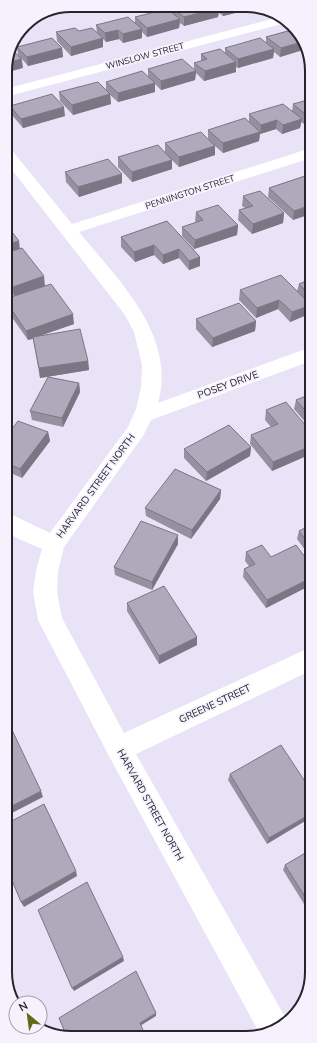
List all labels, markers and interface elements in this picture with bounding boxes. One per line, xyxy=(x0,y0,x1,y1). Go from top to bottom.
street label: WINSLOW STREET xyxy=(105,40,186,72)
street label: PENNINGTON STREET xyxy=(144,172,237,212)
street label: POSEY DRIVE xyxy=(196,367,261,402)
street label: HARVARD STREET NORTH xyxy=(53,431,139,541)
street label: GREENE STREET xyxy=(177,681,253,727)
street label: HARVARD STREET NORTH xyxy=(113,747,187,863)
north arrow xyxy=(8,995,48,1035)
text: N xyxy=(16,998,31,1015)

